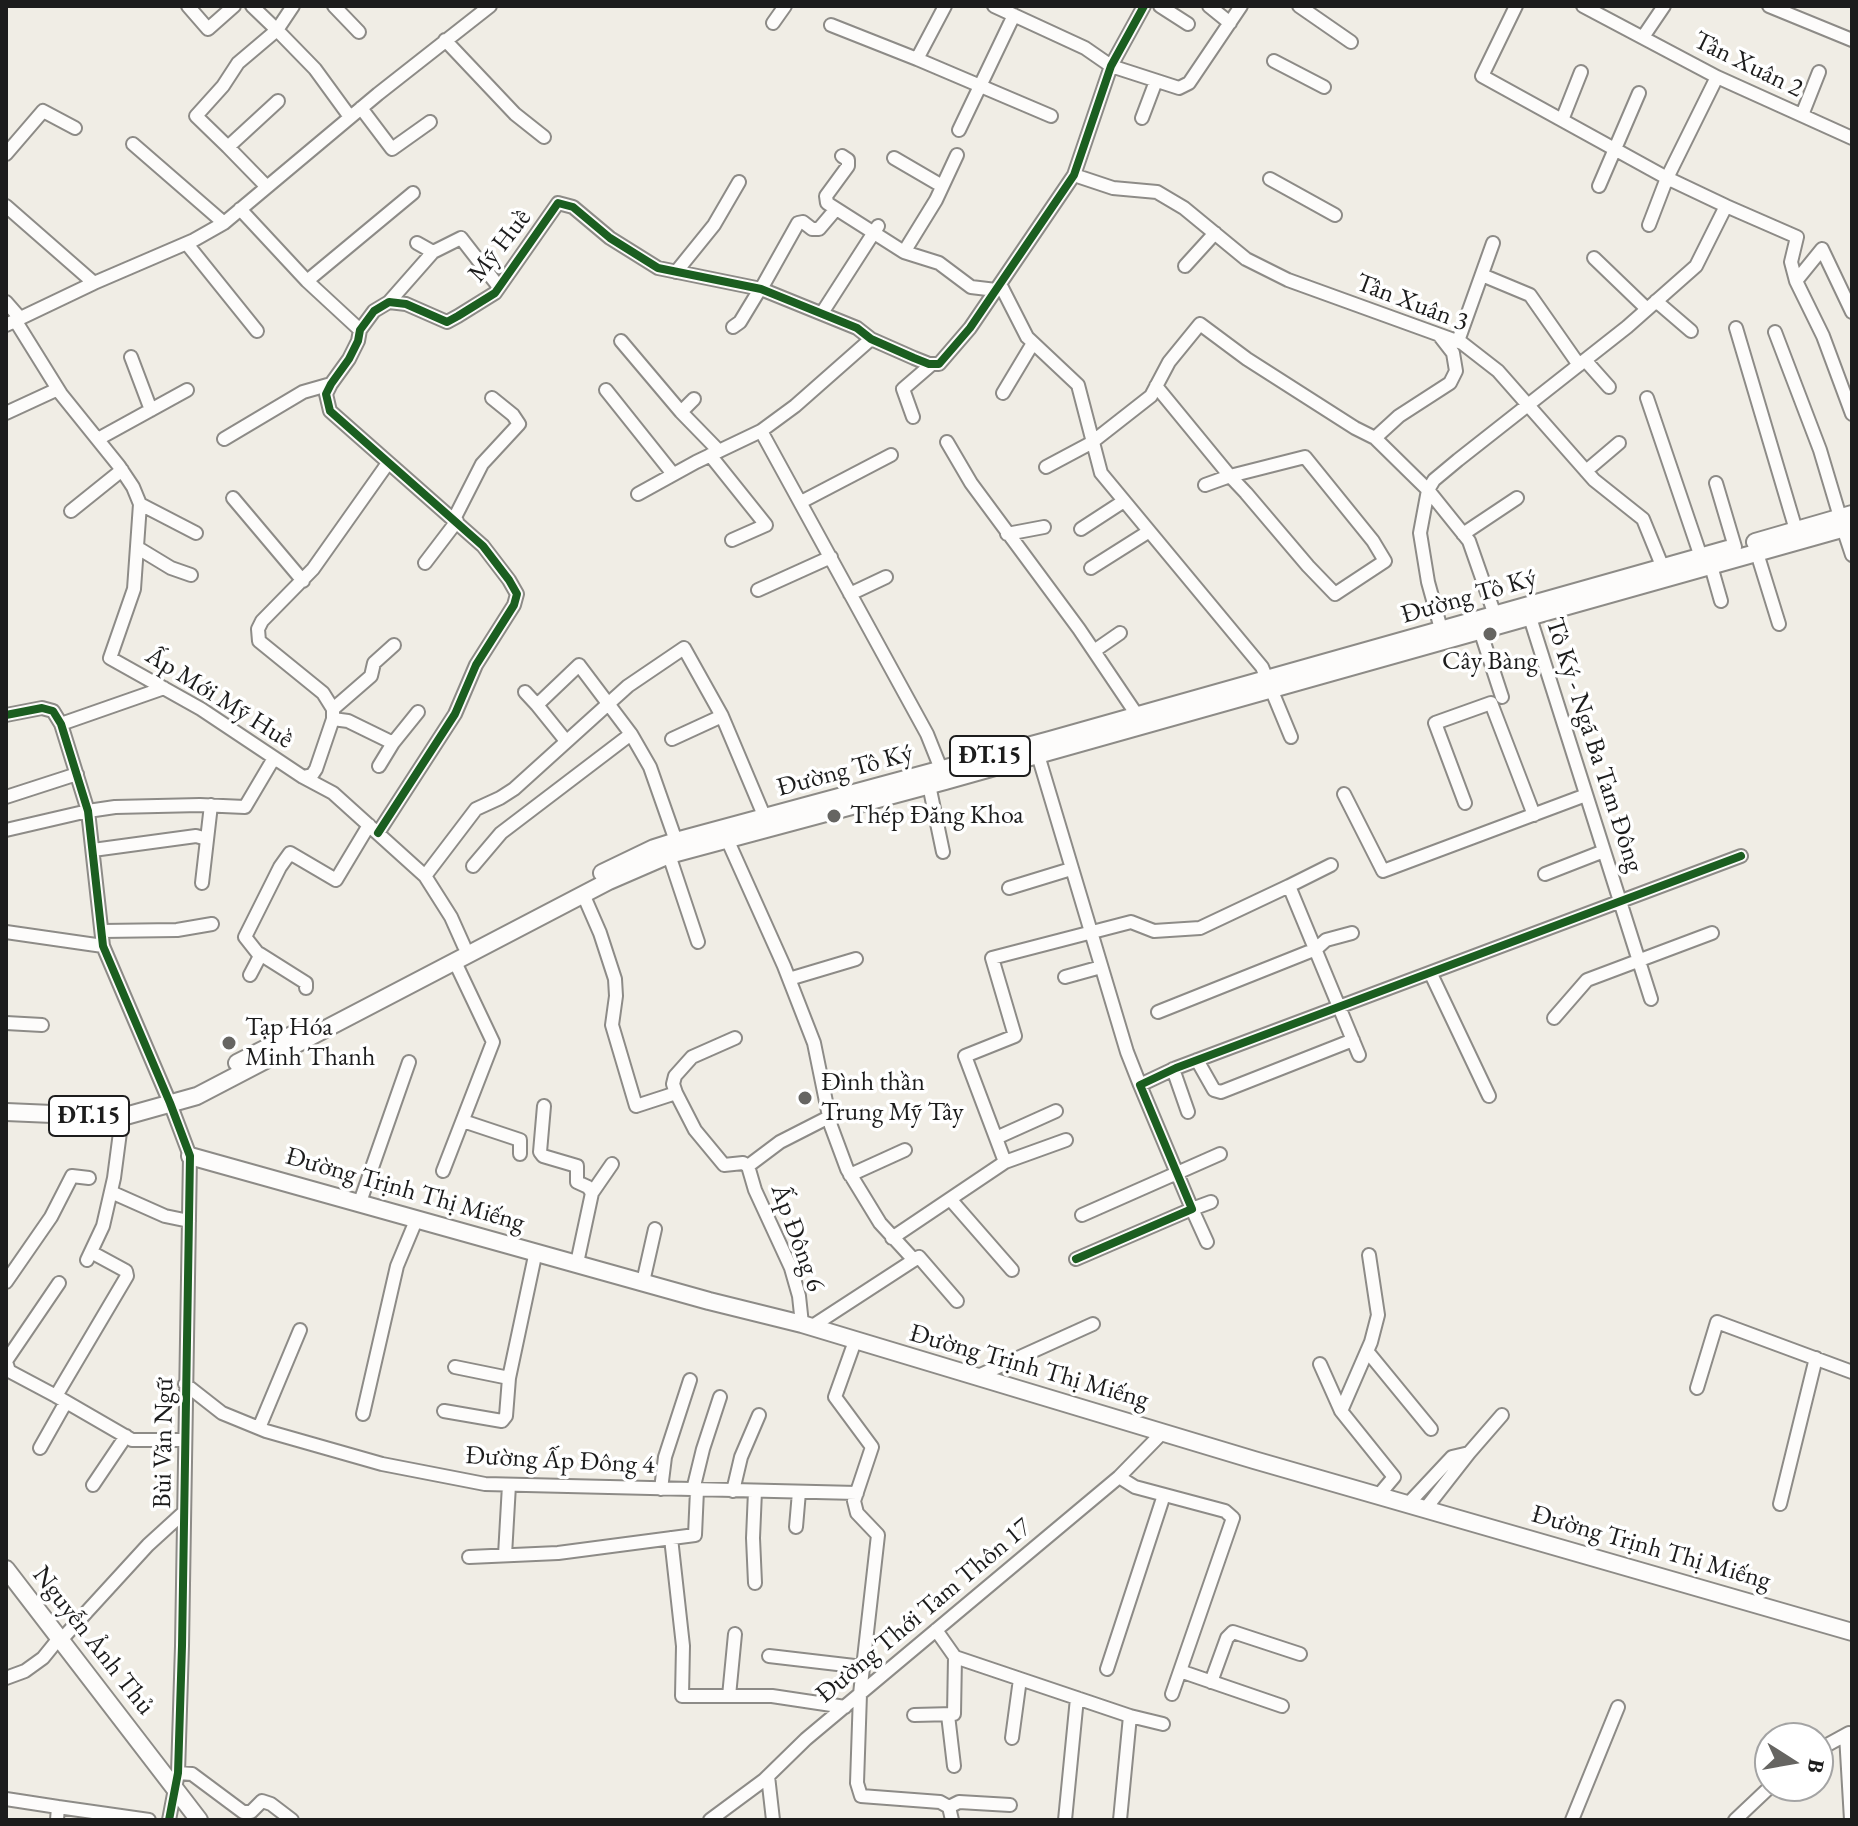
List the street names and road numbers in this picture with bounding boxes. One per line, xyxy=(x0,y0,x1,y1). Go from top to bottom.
street label: Tân Xuân 2 xyxy=(1688,25,1808,105)
street label: Mỹ Huề xyxy=(462,203,538,289)
street label: Tân Xuân 3 xyxy=(1351,267,1473,339)
street label: Đường Tô Ký xyxy=(1398,563,1540,631)
street label: Tô Ký - Ngã Ba Tam Đông xyxy=(1538,614,1650,876)
street label: Ấp Mới Mỹ Huề xyxy=(139,640,299,756)
road number: ĐT.15 xyxy=(950,736,1030,776)
street label: Đường Tô Ký xyxy=(774,738,916,804)
road number: ĐT.15 xyxy=(49,1096,129,1136)
street label: Đường Trịnh Thị Miếng xyxy=(282,1141,528,1239)
street label: Ấp Đông 6 xyxy=(763,1180,831,1296)
street label: Đường Trịnh Thị Miếng xyxy=(906,1318,1152,1416)
street label: Bùi Văn Ngữ xyxy=(147,1377,181,1509)
street label: Đường Ấp Đông 4 xyxy=(465,1440,655,1482)
street label: Đường Trịnh Thị Miếng xyxy=(1528,1499,1774,1597)
street label: Đường Thới Tam Thôn 17 xyxy=(810,1512,1038,1710)
street label: Nguyễn Ảnh Thủ xyxy=(25,1560,161,1722)

